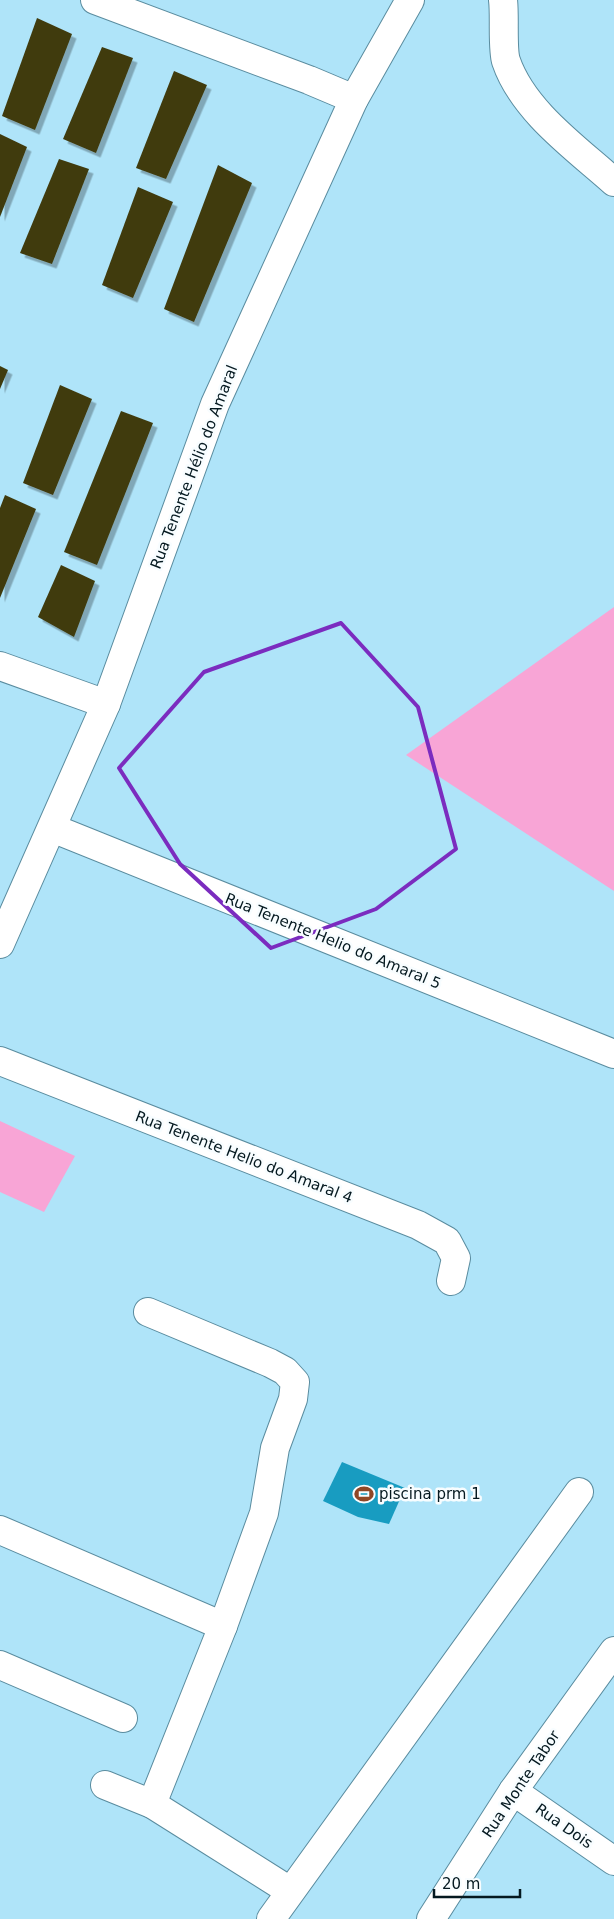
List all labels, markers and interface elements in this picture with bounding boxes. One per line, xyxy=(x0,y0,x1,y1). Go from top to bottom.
street label: Rua Tenente Hélio do Amaral xyxy=(147,362,241,572)
street label: Rua Tenente Helio do Amaral 5 xyxy=(222,889,444,993)
street label: Rua Tenente Helio do Amaral 4 xyxy=(133,1107,355,1207)
sports icon: piscina prm 1 xyxy=(353,1483,375,1505)
place label: piscina prm 1 xyxy=(379,1485,481,1503)
street label: Rua Monte Tabor xyxy=(478,1726,564,1841)
street label: Rua Dois xyxy=(532,1800,596,1852)
scale bar xyxy=(434,1866,520,1898)
text: 20 m xyxy=(442,1875,480,1893)

